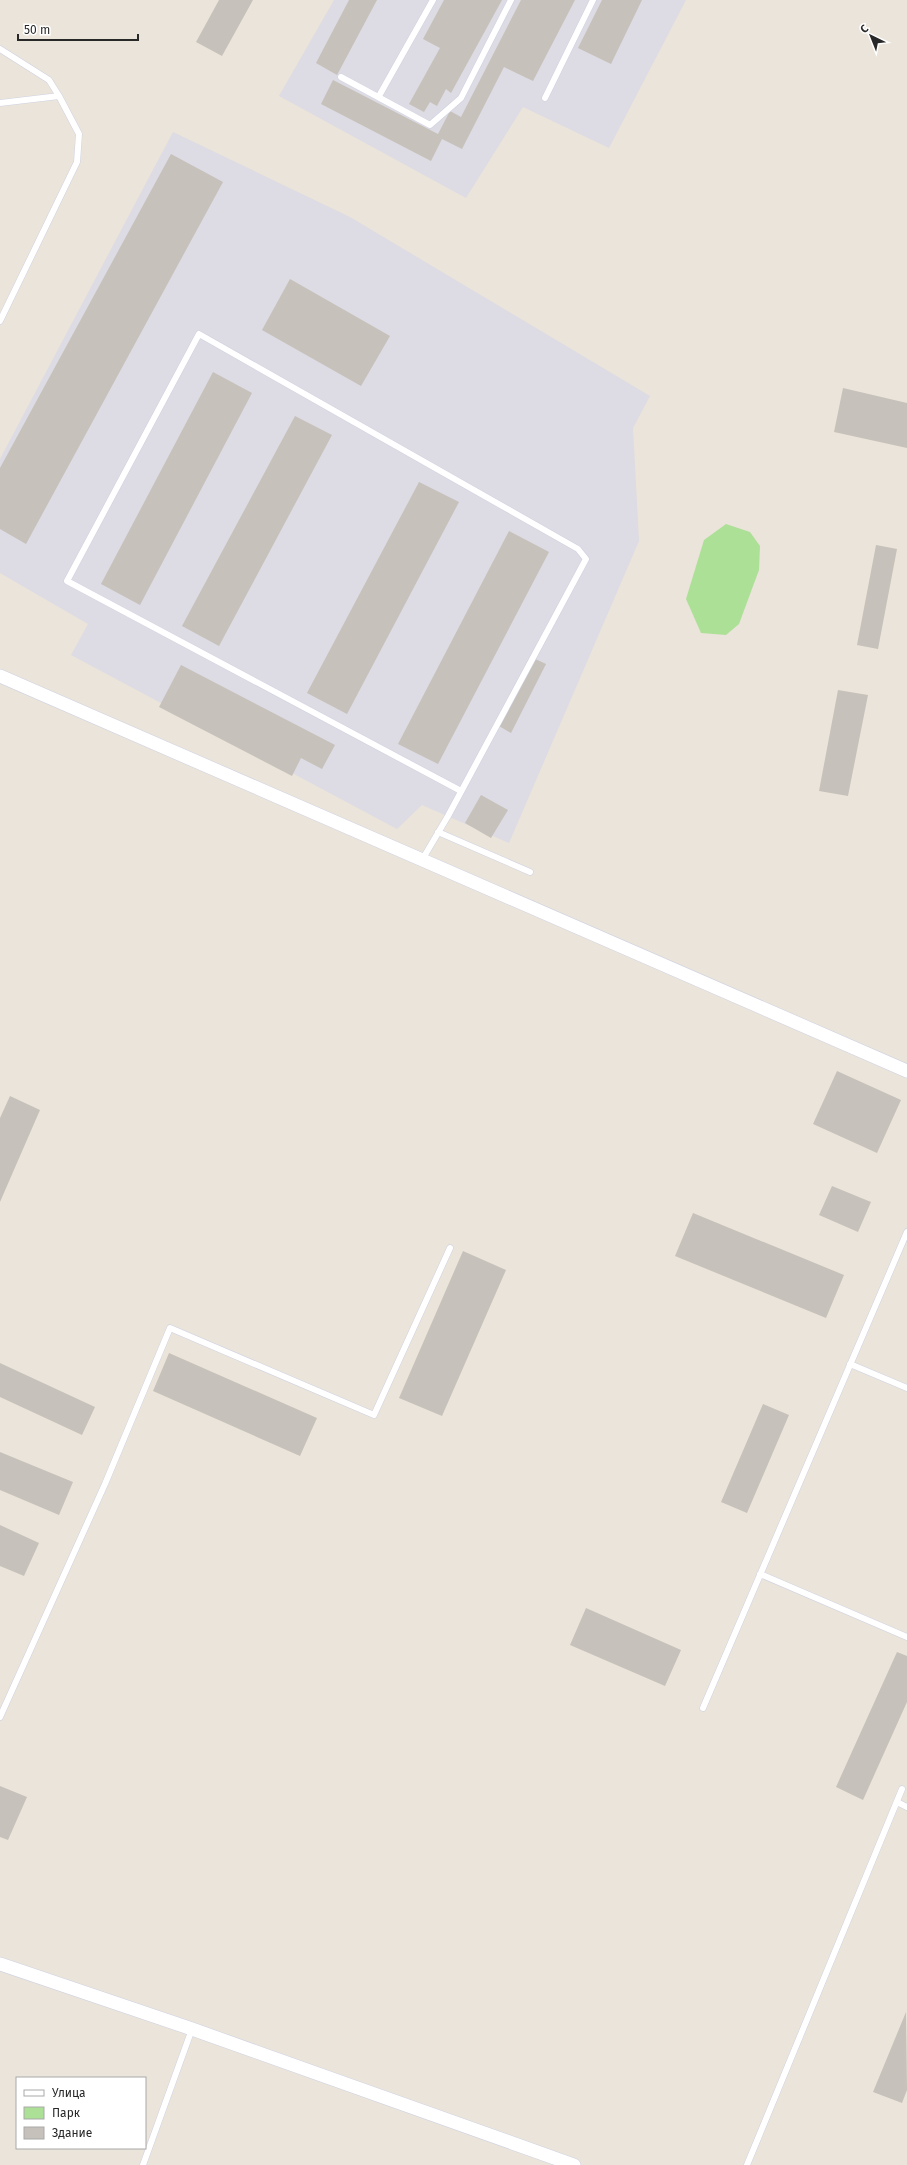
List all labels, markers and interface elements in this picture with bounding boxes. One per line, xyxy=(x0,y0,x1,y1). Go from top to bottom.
scale bar xyxy=(18,16,138,42)
north arrow xyxy=(851,16,891,56)
text: С xyxy=(858,22,872,36)
text: 50 m xyxy=(24,23,50,37)
legend xyxy=(16,2077,146,2149)
text: Улица xyxy=(52,2086,86,2100)
text: Парк xyxy=(52,2106,81,2120)
text: Здание xyxy=(52,2126,92,2140)

